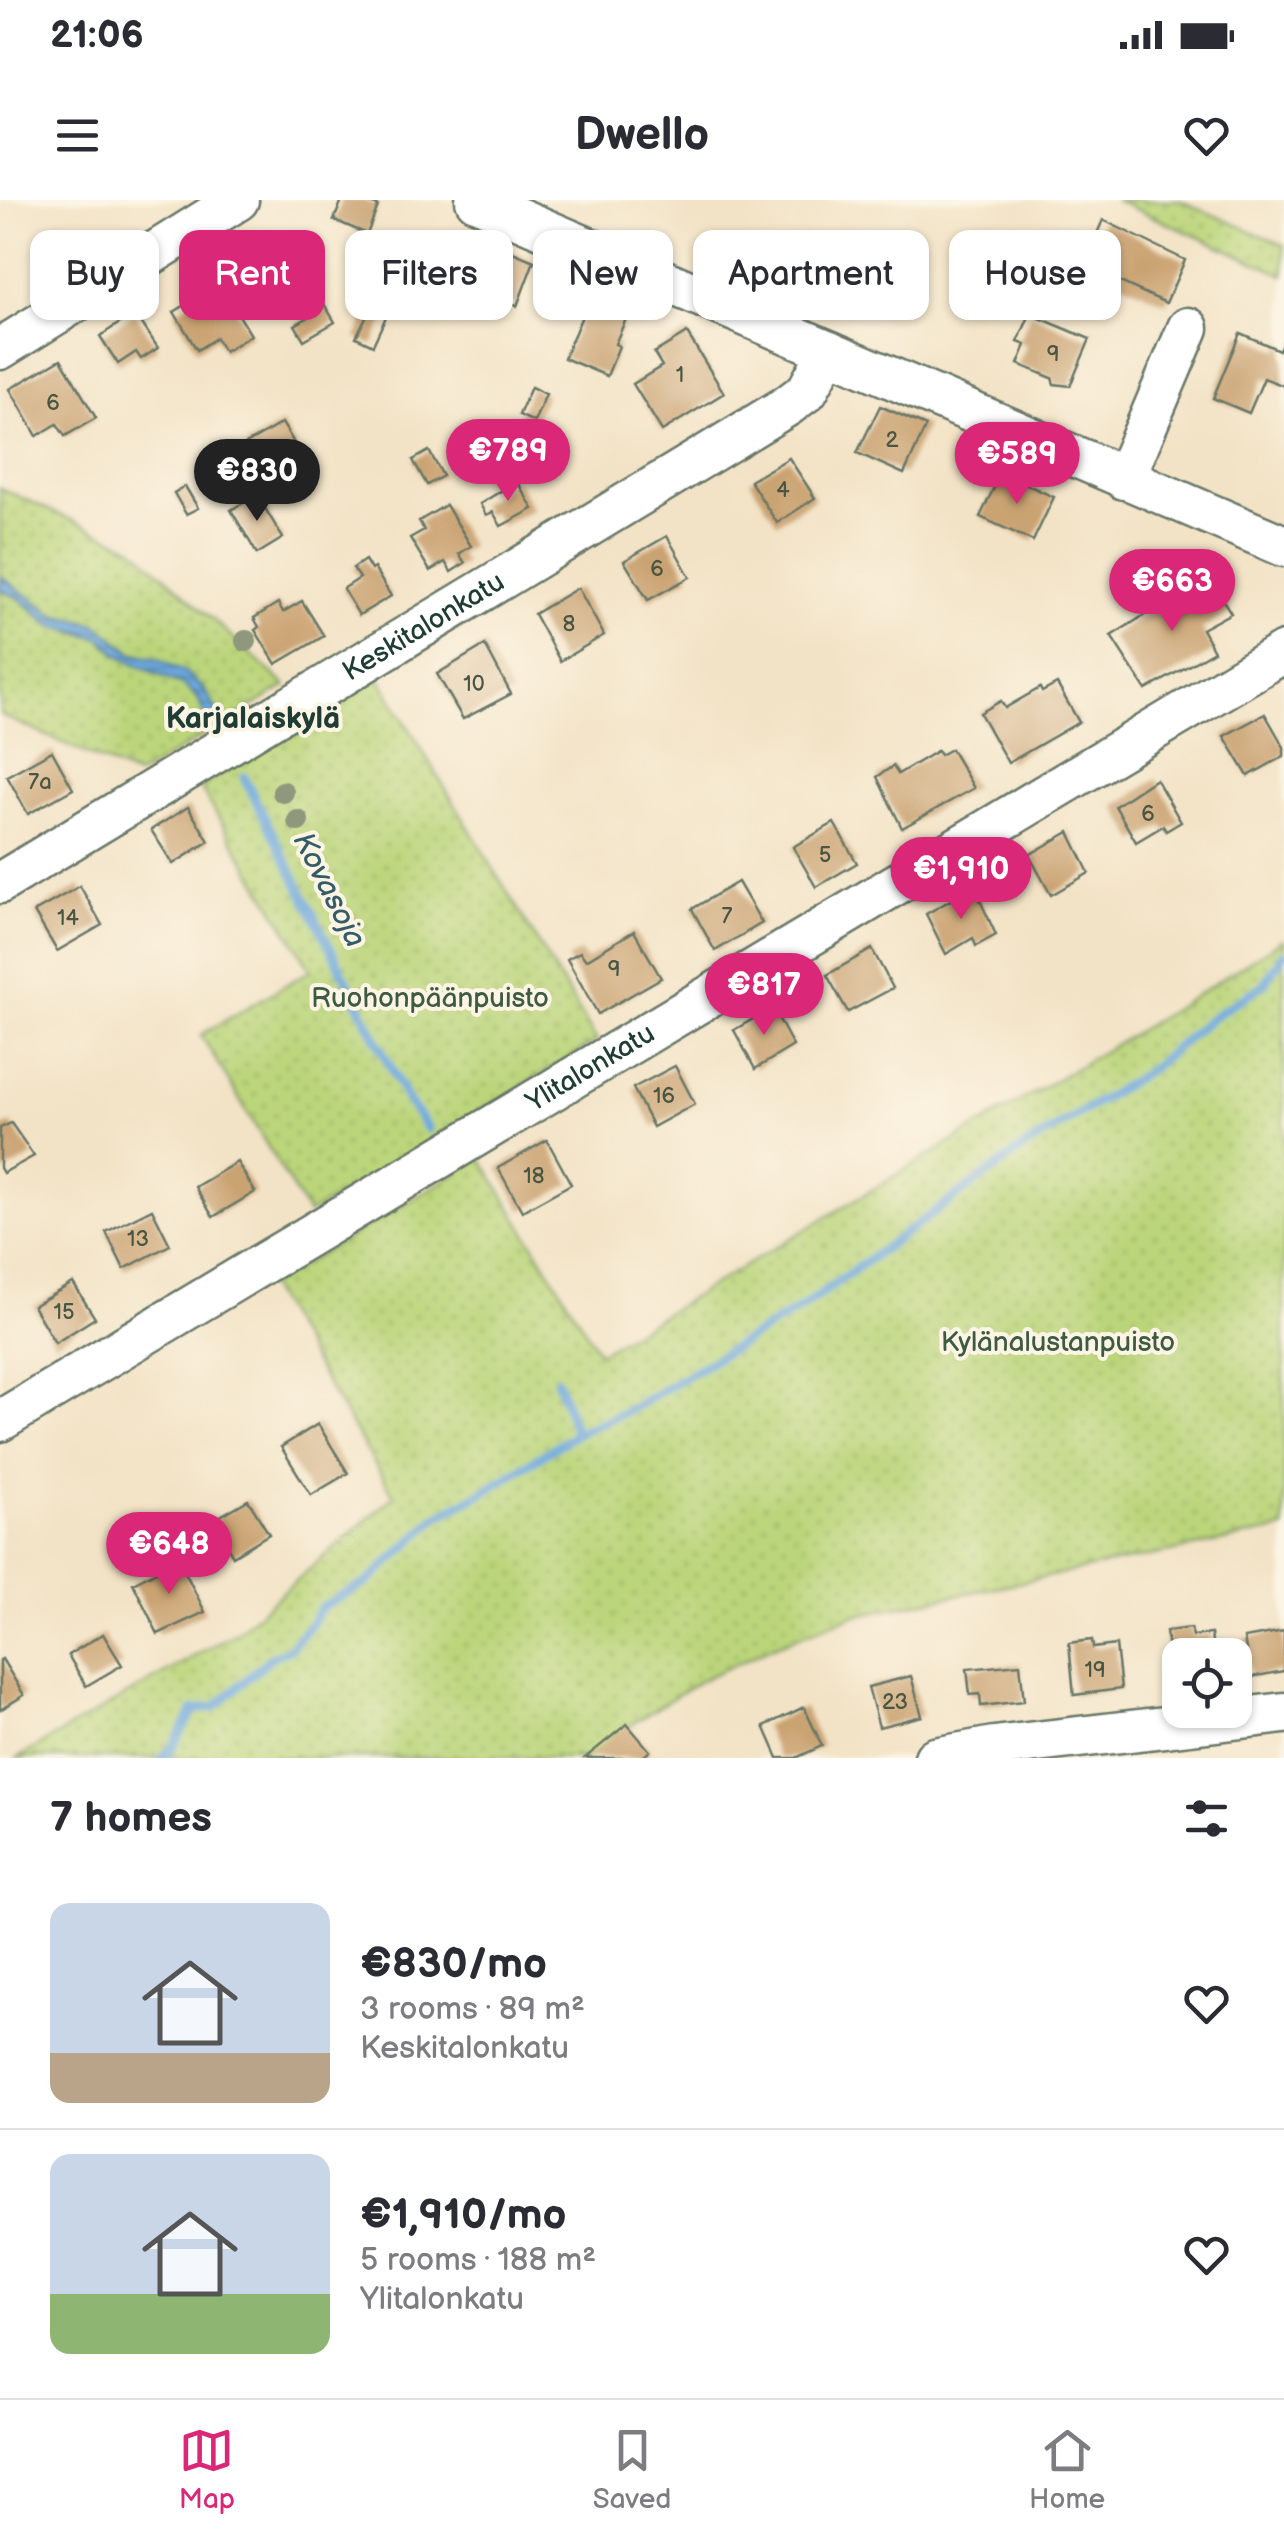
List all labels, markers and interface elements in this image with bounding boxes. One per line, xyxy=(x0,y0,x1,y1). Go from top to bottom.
text: 21:06 xyxy=(50,13,144,58)
icon: menu xyxy=(50,108,105,163)
text: Dwello xyxy=(575,108,709,163)
icon: heart xyxy=(1179,108,1234,163)
chip: Buy xyxy=(30,230,159,320)
chip: Rent xyxy=(179,230,325,320)
chip: Filters xyxy=(345,230,513,320)
chip: New xyxy=(533,230,673,320)
chip: Apartment xyxy=(693,230,929,320)
chip: House xyxy=(949,230,1121,320)
house number: 9 xyxy=(1047,341,1059,368)
house number: 1 xyxy=(676,362,684,389)
house number: 6 xyxy=(46,390,60,417)
pin: €789 xyxy=(449,419,567,504)
pin: €589 xyxy=(958,422,1076,507)
house number: 2 xyxy=(886,427,899,454)
text: €789 xyxy=(468,432,548,471)
text: €589 xyxy=(977,435,1057,474)
pin: €830 xyxy=(198,439,316,524)
text: €830 xyxy=(216,452,298,491)
house number: 4 xyxy=(776,477,790,504)
pin: €663 xyxy=(1113,549,1231,634)
house number: 6 xyxy=(650,556,664,583)
text: €663 xyxy=(1131,562,1213,601)
street label: Keskitalonkatu xyxy=(336,565,510,688)
house number: 8 xyxy=(563,611,575,638)
house number: 10 xyxy=(463,671,485,698)
district label: Karjalaiskylä xyxy=(166,701,340,737)
house number: 7a xyxy=(28,769,52,796)
house number: 6 xyxy=(1141,801,1155,828)
water label: Kovasoja xyxy=(285,826,373,954)
pin: €1,910 xyxy=(880,837,1042,922)
house number: 5 xyxy=(819,842,831,869)
text: €1,910 xyxy=(913,850,1009,889)
house number: 7 xyxy=(722,903,733,930)
house number: 14 xyxy=(57,905,80,932)
pin: €817 xyxy=(705,953,823,1038)
house number: 9 xyxy=(608,956,620,983)
text: €817 xyxy=(727,966,801,1005)
park label: Ruohonpäänpuisto xyxy=(311,982,549,1015)
street label: Ylitalonkatu xyxy=(519,1016,660,1119)
house number: 16 xyxy=(653,1083,675,1110)
house number: 18 xyxy=(523,1163,545,1190)
house number: 13 xyxy=(127,1226,149,1253)
house number: 15 xyxy=(53,1299,75,1326)
park label: Kylänalustanpuisto xyxy=(941,1326,1175,1359)
pin: €648 xyxy=(110,1512,228,1597)
text: €648 xyxy=(128,1525,210,1564)
map controls xyxy=(1162,1638,1252,1728)
button: locate xyxy=(1162,1638,1252,1728)
house number: 19 xyxy=(1084,1657,1106,1684)
house number: 23 xyxy=(882,1689,908,1716)
icon: filters xyxy=(1179,1791,1234,1846)
text: 7 homes xyxy=(50,1793,212,1844)
text: €830/mo xyxy=(360,1939,547,1990)
icon: home xyxy=(130,1943,250,2063)
icon: heart xyxy=(1179,1976,1234,2031)
text: 3 rooms · 89 m² xyxy=(360,1990,585,2029)
text: Keskitalonkatu xyxy=(360,2029,569,2068)
text: €1,910/mo xyxy=(360,2190,567,2241)
icon: home xyxy=(130,2194,250,2314)
icon: heart xyxy=(1179,2227,1234,2282)
text: 5 rooms · 188 m² xyxy=(360,2241,596,2280)
text: Ylitalonkatu xyxy=(360,2280,524,2319)
tab: Map xyxy=(179,2423,235,2516)
tab: Saved xyxy=(593,2423,671,2516)
tab: Home xyxy=(1029,2423,1105,2516)

